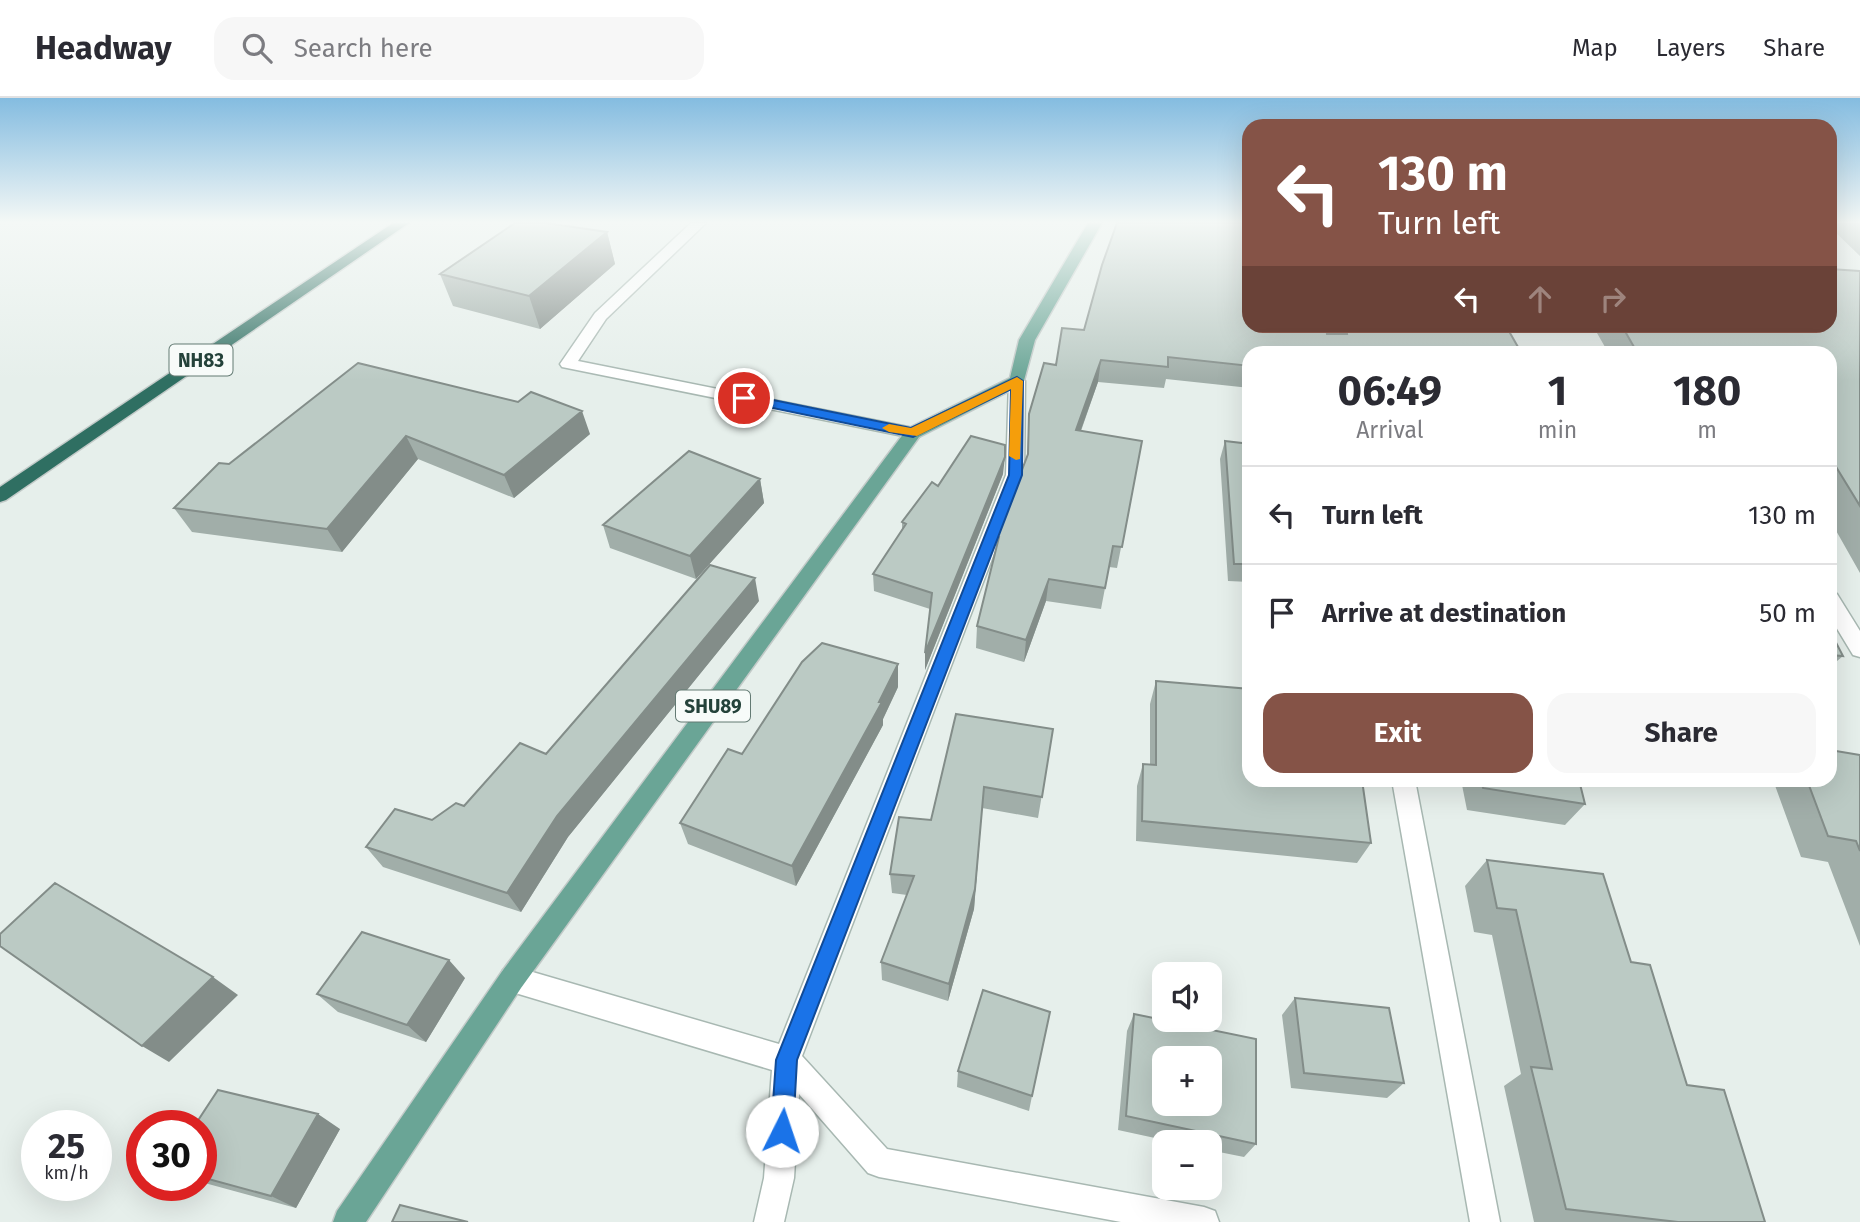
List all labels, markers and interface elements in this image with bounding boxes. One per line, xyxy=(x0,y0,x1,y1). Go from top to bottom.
search box xyxy=(214,17,704,80)
text: Headway xyxy=(35,28,172,68)
icon: search xyxy=(238,29,276,67)
text: Search here xyxy=(294,33,433,64)
text: Map xyxy=(1572,34,1618,62)
text: Layers xyxy=(1656,34,1725,62)
text: Share xyxy=(1763,34,1825,62)
text: 130 m xyxy=(1378,144,1508,203)
icon: left xyxy=(1263,147,1354,238)
text: Turn left xyxy=(1378,204,1500,242)
icon: left xyxy=(1448,280,1486,318)
icon: ahead xyxy=(1521,280,1559,318)
icon: right xyxy=(1594,280,1632,318)
road number: NH83 xyxy=(170,344,232,376)
text: 06:49 xyxy=(1338,366,1442,416)
text: 1 xyxy=(1548,366,1567,416)
text: 180 xyxy=(1673,366,1741,416)
pin xyxy=(714,368,774,428)
icon: arrive xyxy=(725,379,763,417)
text: Arrival xyxy=(1356,416,1424,444)
text: min xyxy=(1538,416,1577,444)
text: m xyxy=(1697,416,1717,444)
icon: left xyxy=(1263,496,1301,534)
text: Turn left xyxy=(1322,500,1423,531)
text: 130 m xyxy=(1748,500,1816,531)
icon: arrive xyxy=(1263,594,1301,632)
text: Arrive at destination xyxy=(1322,598,1566,629)
text: 50 m xyxy=(1759,598,1816,629)
road number: SHU89 xyxy=(676,691,750,722)
button: Exit xyxy=(1263,693,1533,773)
button: Share xyxy=(1547,693,1816,773)
map controls xyxy=(1152,962,1222,1200)
button: sound xyxy=(1152,962,1222,1032)
button: + xyxy=(1152,1046,1222,1116)
position arrow xyxy=(745,1094,819,1168)
speed limit sign: 30 xyxy=(126,1110,217,1201)
text: 25 xyxy=(48,1125,85,1167)
button: − xyxy=(1152,1130,1222,1200)
text: km/h xyxy=(44,1162,89,1184)

